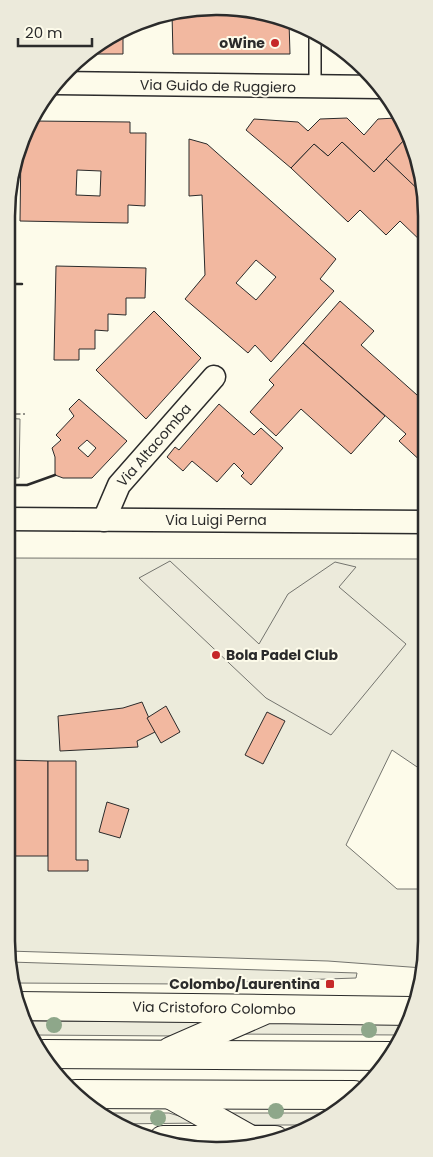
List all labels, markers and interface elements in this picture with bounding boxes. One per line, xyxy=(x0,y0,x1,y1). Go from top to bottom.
scale bar xyxy=(18,15,91,47)
text: 20 m xyxy=(25,22,63,43)
place label: oWine xyxy=(219,33,265,53)
marker: oWine xyxy=(269,37,281,49)
street label: Via Guido de Ruggiero xyxy=(140,75,296,97)
street label: Via Altacomba xyxy=(112,399,196,491)
street label: Via Luigi Perna xyxy=(165,510,267,530)
place label: Bola Padel Club xyxy=(226,645,338,665)
marker: Bola Padel Club xyxy=(210,649,222,661)
place label: Colombo/Laurentina xyxy=(169,974,320,994)
marker: Colombo/Laurentina xyxy=(324,978,336,990)
street label: Via Cristoforo Colombo xyxy=(132,997,296,1019)

